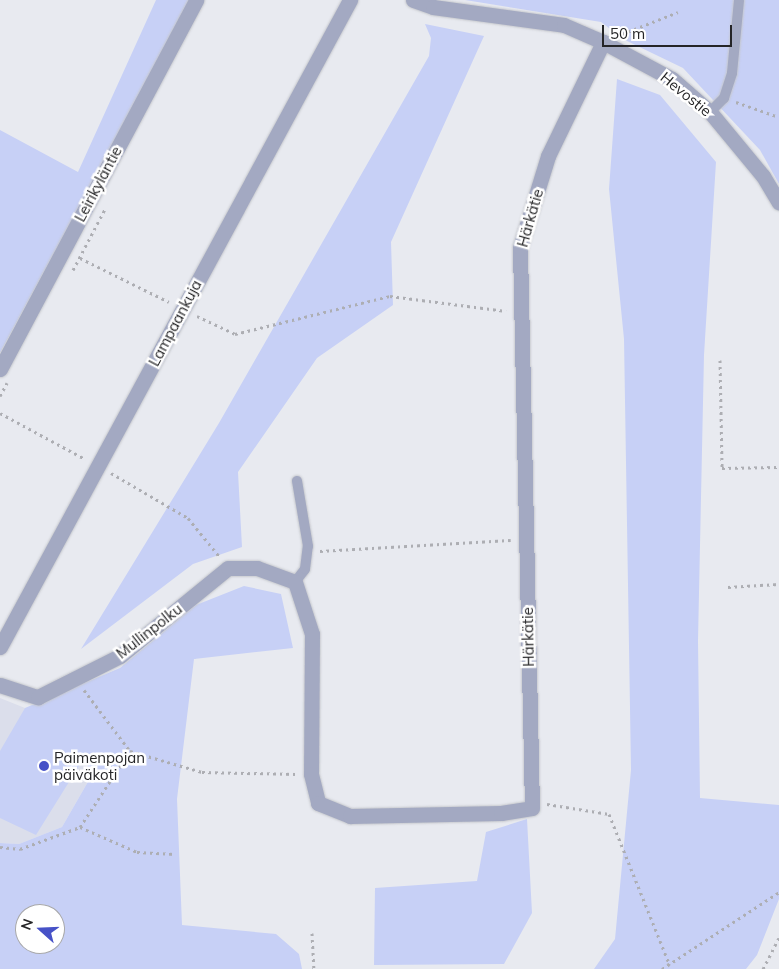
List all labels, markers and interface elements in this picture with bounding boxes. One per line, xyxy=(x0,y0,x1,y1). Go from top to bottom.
scale bar xyxy=(604,15,734,47)
text: 50 m xyxy=(610,24,645,43)
street label: Hevostie xyxy=(657,68,715,120)
street label: Leirikyläntie xyxy=(71,143,125,225)
street label: Härkätie xyxy=(513,187,547,249)
street label: Lampaankuja xyxy=(145,277,205,369)
street label: Mullinpolku xyxy=(113,600,185,662)
street label: Härkätie xyxy=(518,607,538,667)
place label: Paimenpojan päiväkoti xyxy=(54,748,145,783)
marker: Paimenpojan päiväkoti xyxy=(38,760,50,772)
north arrow xyxy=(15,904,65,954)
text: N xyxy=(17,916,37,932)

